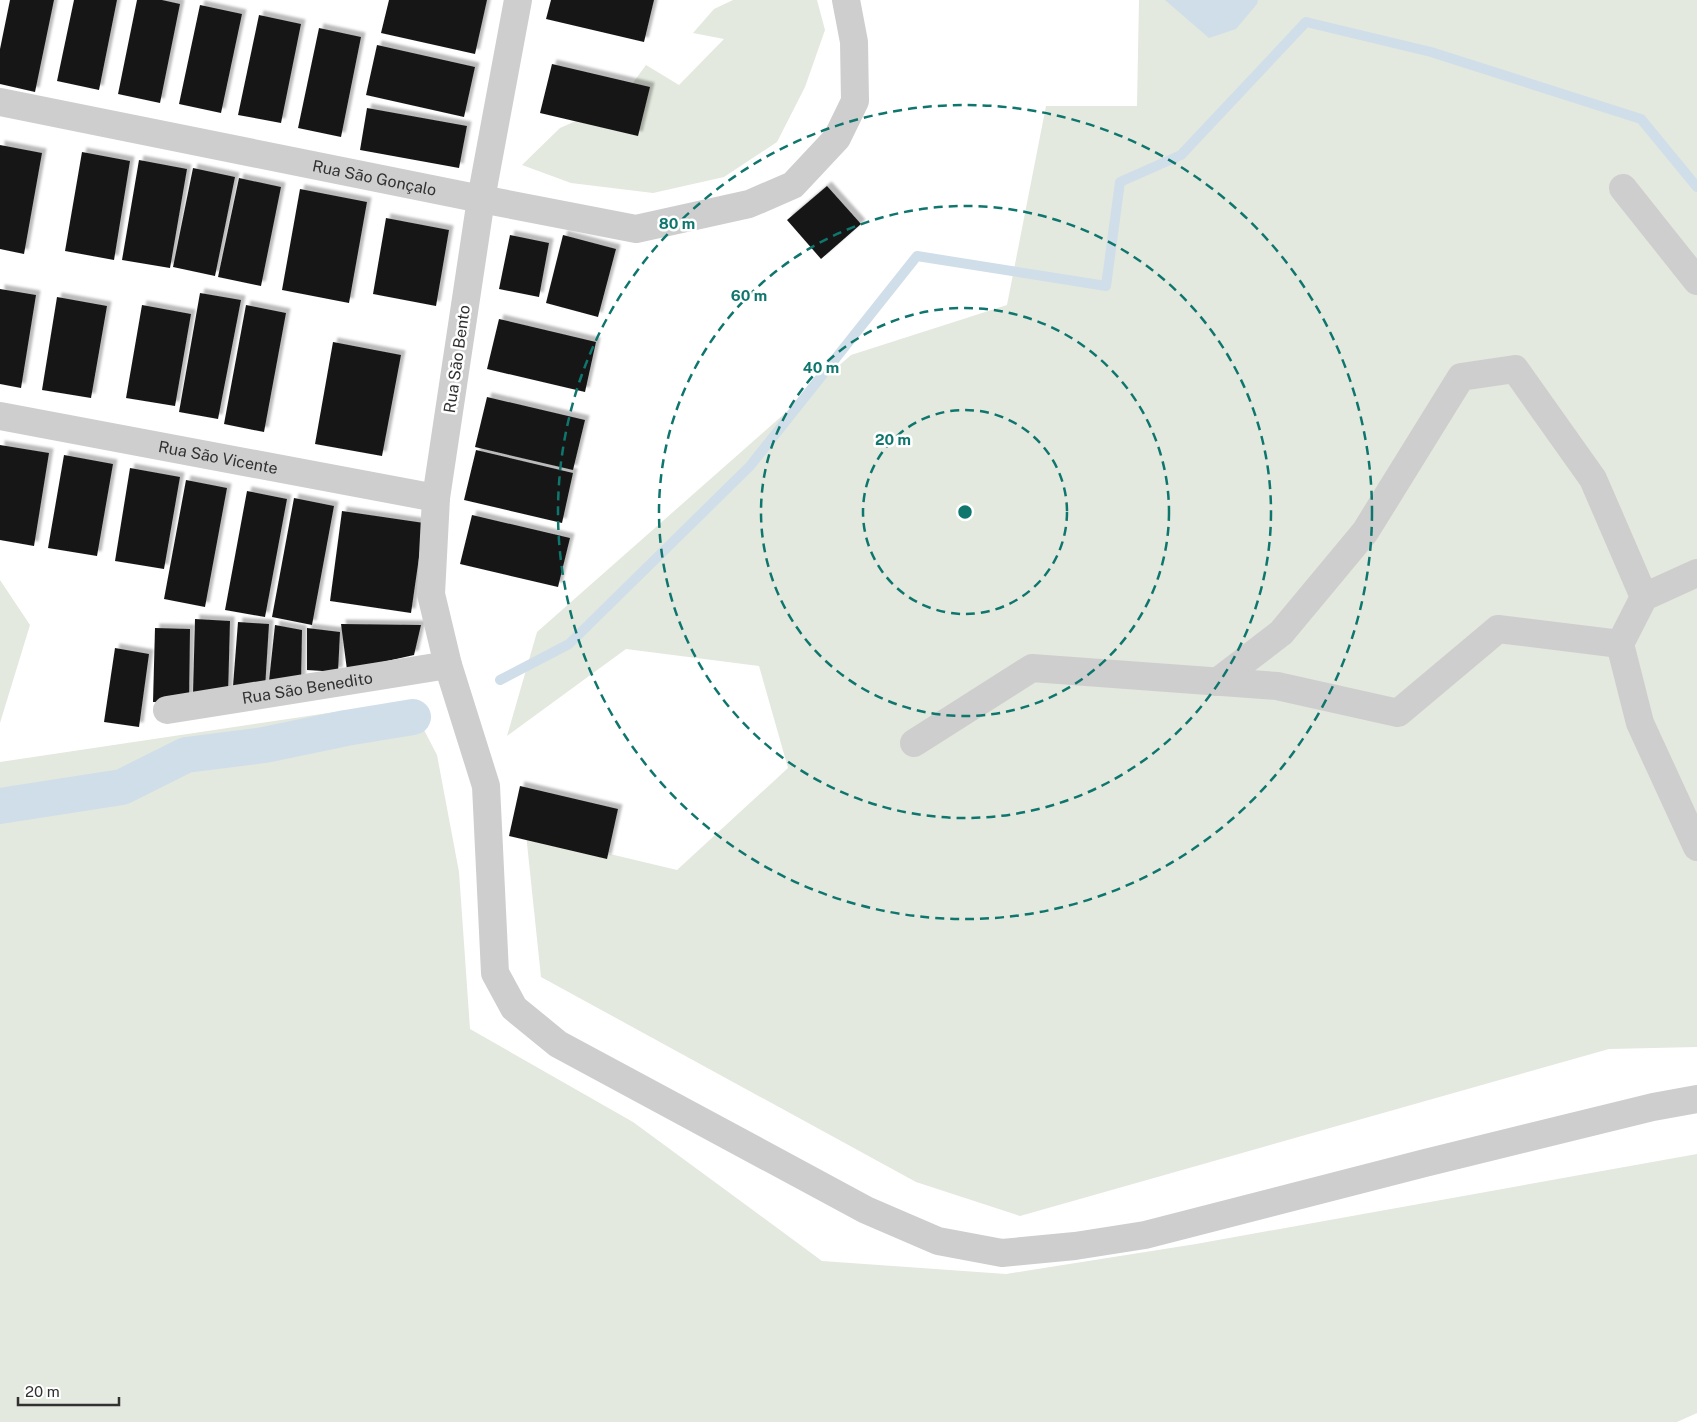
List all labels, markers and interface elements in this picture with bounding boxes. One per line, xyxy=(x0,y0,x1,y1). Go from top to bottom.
street label: Rua São Gonçalo xyxy=(311,156,438,199)
text: 80 m xyxy=(659,215,695,232)
text: 60 m xyxy=(731,287,767,304)
street label: Rua São Bento xyxy=(440,304,474,414)
text: 40 m xyxy=(803,359,839,376)
text: 20 m xyxy=(875,431,911,448)
street label: Rua São Vicente xyxy=(157,436,279,478)
centre of rings xyxy=(956,503,974,521)
street label: Rua São Benedito xyxy=(241,668,374,707)
scale bar xyxy=(18,1374,119,1406)
text: 20 m xyxy=(25,1383,60,1400)

